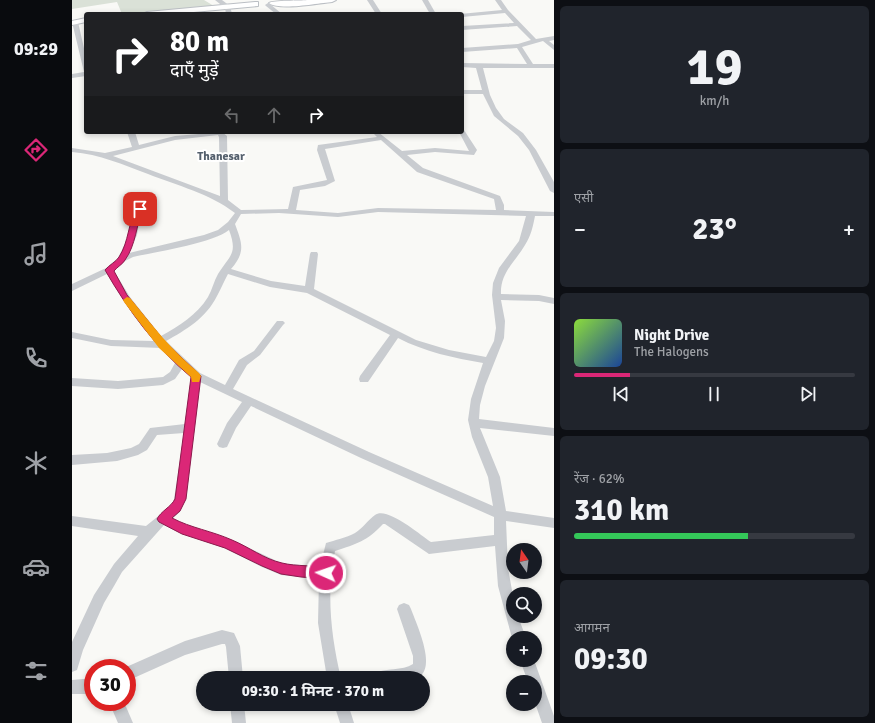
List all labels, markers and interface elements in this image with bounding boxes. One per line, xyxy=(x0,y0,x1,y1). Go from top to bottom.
text: 80 m xyxy=(170,25,229,59)
icon: right xyxy=(104,28,156,80)
text: 19 xyxy=(686,35,743,99)
text: 09:29 xyxy=(14,38,58,60)
text: दाएँ मुड़ें xyxy=(170,59,219,81)
text: km/h xyxy=(700,93,729,109)
icon: left xyxy=(221,104,243,126)
icon: ahead xyxy=(263,104,285,126)
icon: right xyxy=(305,104,327,126)
icon: directions xyxy=(22,136,50,164)
district label: Thanesar xyxy=(197,149,245,164)
text: एसी xyxy=(574,190,593,206)
pin xyxy=(123,192,157,226)
icon: arrive xyxy=(129,198,151,220)
text: 23° xyxy=(692,211,737,248)
text: − xyxy=(574,216,586,243)
text: + xyxy=(843,216,855,243)
icon: music xyxy=(22,240,50,268)
text: Night Drive xyxy=(634,326,709,344)
icon: phone xyxy=(22,344,50,372)
text: The Halogens xyxy=(634,344,709,360)
icon: previous xyxy=(610,383,632,405)
icon: pause xyxy=(703,383,725,405)
icon: next xyxy=(797,383,819,405)
icon: climate xyxy=(22,449,50,477)
text: रेंज · 62% xyxy=(574,471,624,487)
text: 310 km xyxy=(574,492,669,529)
north arrow xyxy=(506,543,542,579)
map controls xyxy=(506,543,542,711)
position arrow xyxy=(305,552,347,594)
icon: car xyxy=(22,553,50,581)
button: search xyxy=(506,587,542,623)
text: आगमन xyxy=(574,620,610,636)
button: + xyxy=(506,631,542,667)
text: 09:30 xyxy=(574,641,648,678)
icon: filters xyxy=(22,657,50,685)
speed limit sign: 30 xyxy=(84,659,136,711)
button: − xyxy=(506,675,542,711)
text: 09:30 · 1 मिनट · 370 m xyxy=(242,682,384,700)

